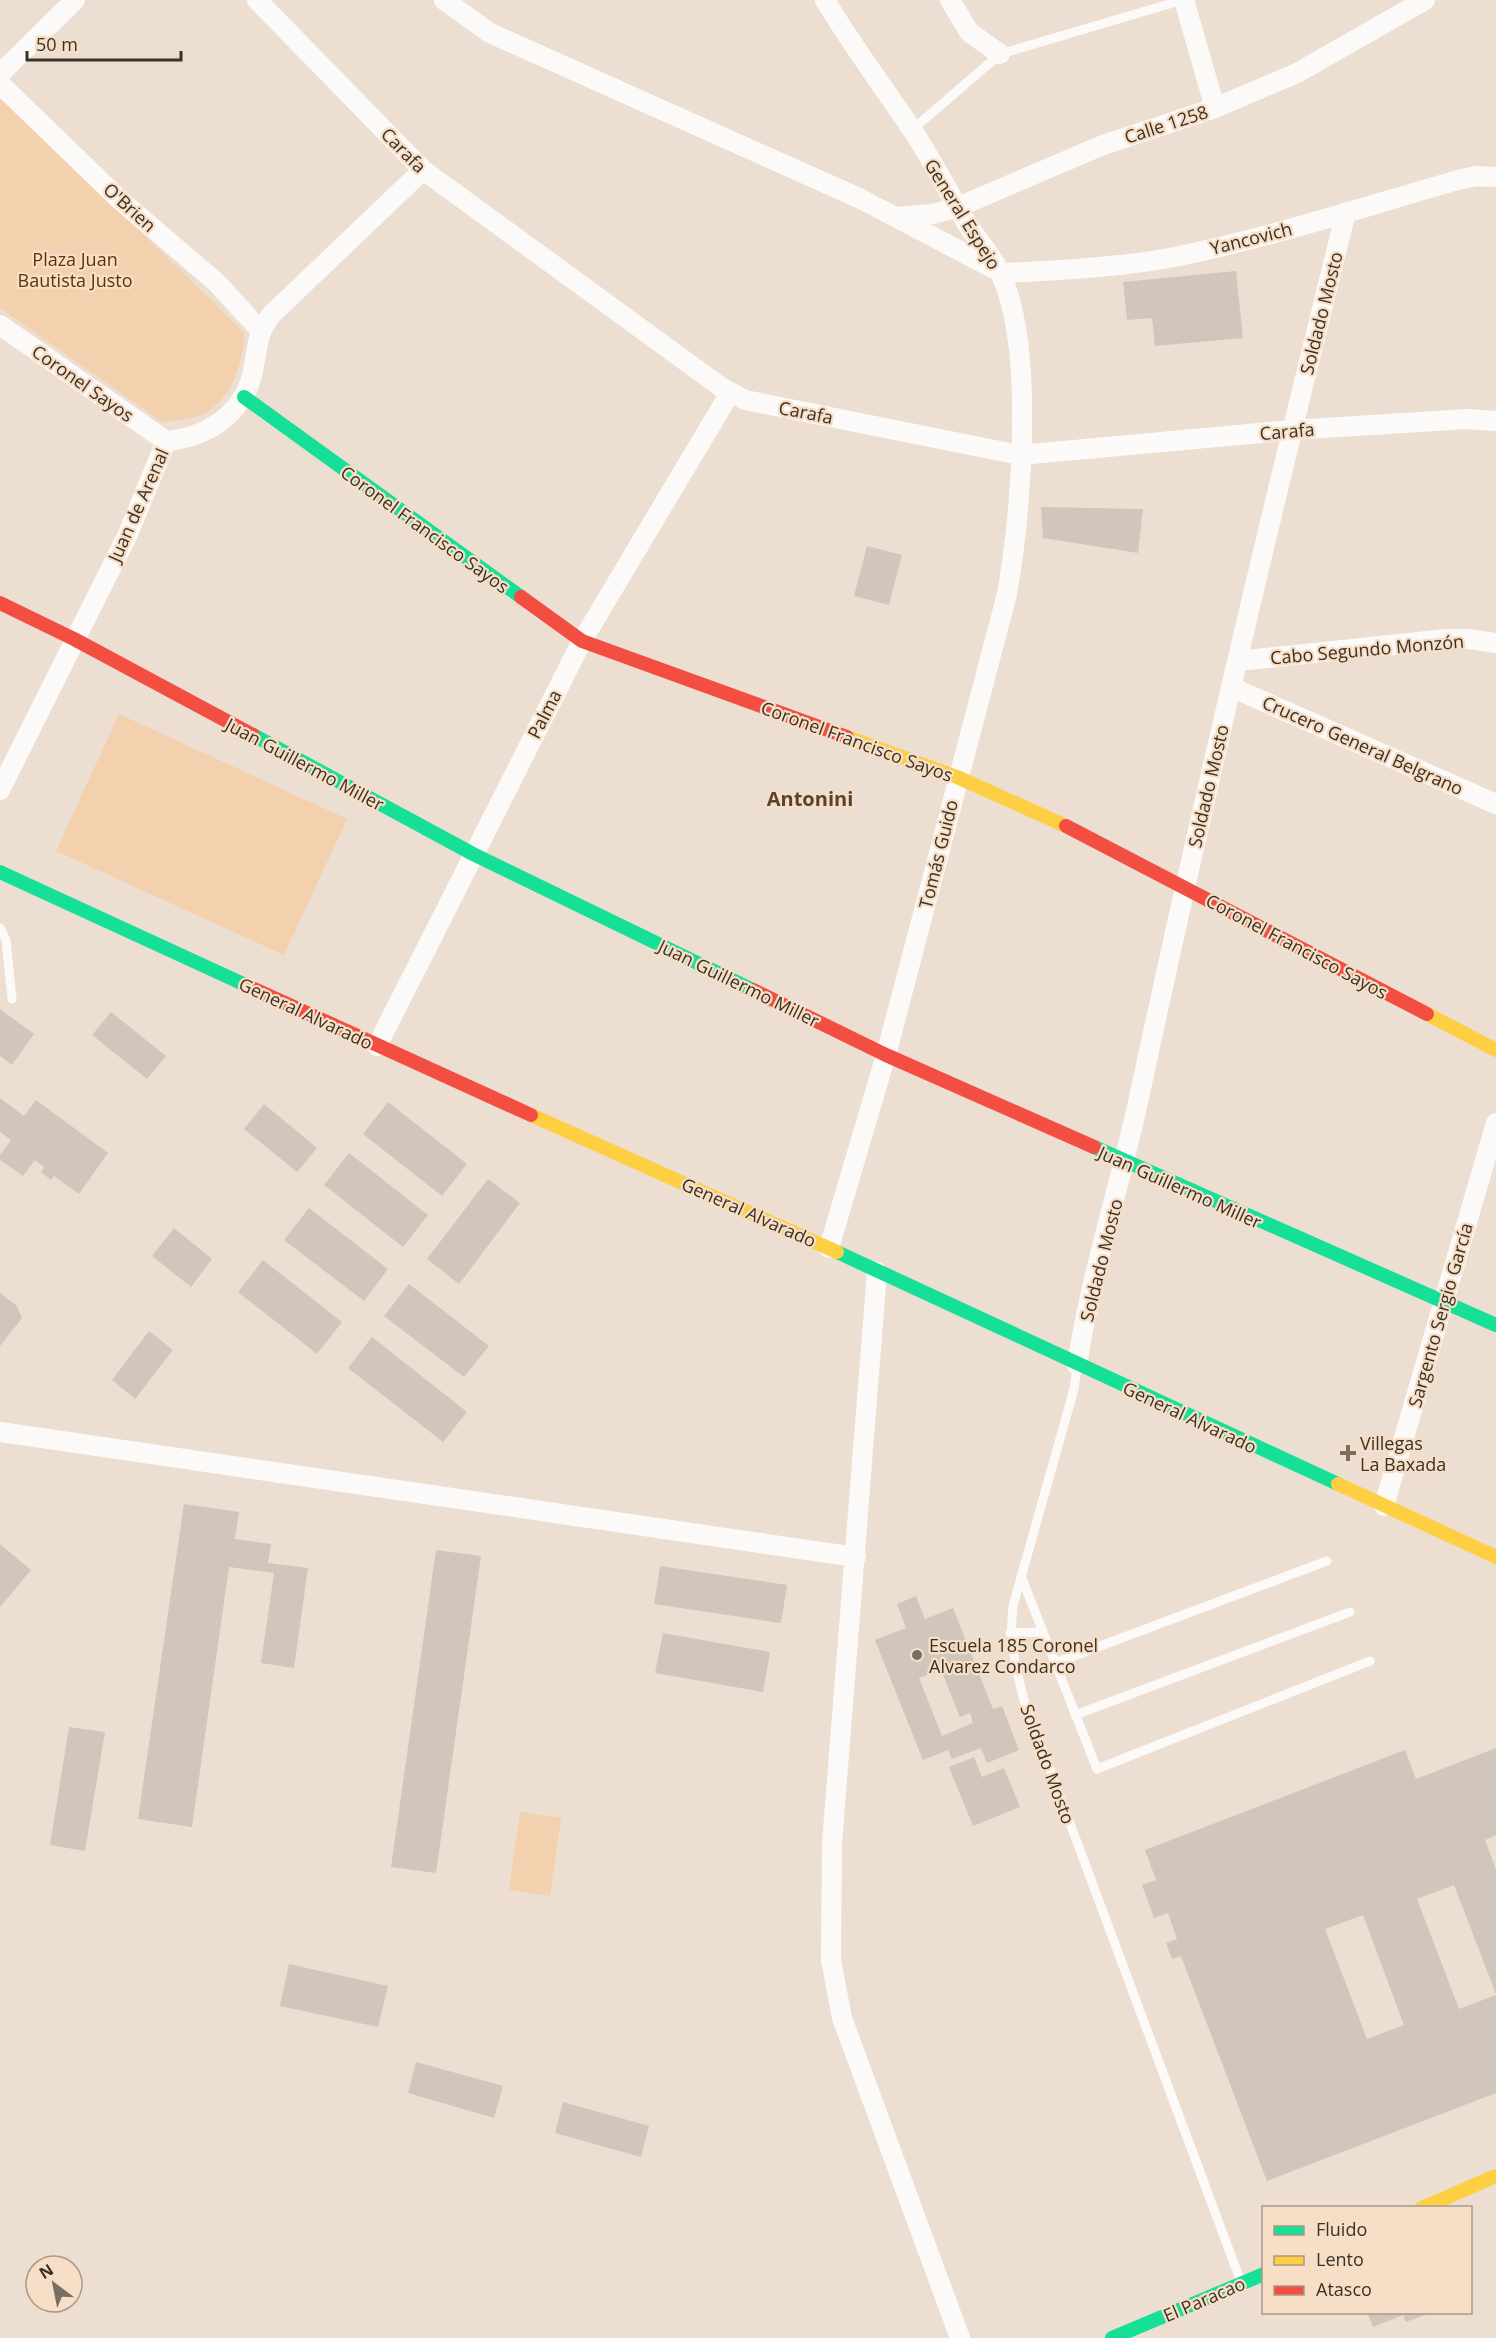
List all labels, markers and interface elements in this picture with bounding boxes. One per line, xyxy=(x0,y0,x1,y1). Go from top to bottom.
scale bar xyxy=(27,24,182,62)
text: 50 m xyxy=(36,32,78,56)
street label: Calle 1258 xyxy=(1121,99,1211,149)
street label: Carafa xyxy=(376,122,432,178)
street label: General Espejo xyxy=(919,154,1007,274)
street label: O'Brien xyxy=(99,177,161,237)
street label: Yancovich xyxy=(1207,216,1295,260)
park label: Plaza Juan Bautista Justo xyxy=(18,247,133,292)
street label: Soldado Mosto xyxy=(1294,249,1348,377)
street label: Coronel Sayos xyxy=(27,339,139,427)
street label: Carafa xyxy=(777,395,835,429)
street label: Carafa xyxy=(1259,417,1315,445)
street label: Juan de Arenal xyxy=(101,444,174,567)
street label: Coronel Francisco Sayos xyxy=(336,460,514,598)
street label: Cabo Segundo Monzón xyxy=(1269,629,1465,669)
street label: Palma xyxy=(521,685,567,743)
street label: Crucero General Belgrano xyxy=(1259,690,1467,800)
street label: Coronel Francisco Sayos xyxy=(758,695,956,787)
street label: Juan Guillermo Miller xyxy=(220,711,389,816)
street label: Soldado Mosto xyxy=(1182,722,1234,850)
district label: Antonini xyxy=(767,785,853,812)
street label: Tomás Guido xyxy=(913,797,963,911)
street label: Coronel Francisco Sayos xyxy=(1202,888,1392,1004)
street label: Juan Guillermo Miller xyxy=(653,933,824,1033)
street label: General Alvarado xyxy=(235,971,377,1055)
street label: Juan Guillermo Miller xyxy=(1093,1139,1266,1234)
street label: General Alvarado xyxy=(678,1172,820,1252)
street label: Soldado Mosto xyxy=(1074,1196,1128,1324)
street label: Sargento Sergio García xyxy=(1402,1220,1478,1410)
street label: General Alvarado xyxy=(1119,1375,1261,1459)
place label: Villegas La Baxada xyxy=(1360,1431,1446,1476)
marker: Villegas La Baxada xyxy=(1341,1446,1355,1460)
place label: Escuela 185 Coronel Alvarez Condarco xyxy=(929,1633,1098,1678)
marker: Escuela 185 Coronel Alvarez Condarco xyxy=(910,1648,924,1662)
street label: Soldado Mosto xyxy=(1015,1701,1081,1827)
legend xyxy=(1262,2206,1472,2314)
text: Fluido xyxy=(1316,2217,1367,2241)
text: Lento xyxy=(1316,2247,1364,2271)
north arrow xyxy=(24,2254,84,2314)
text: N xyxy=(35,2259,57,2284)
street label: El Paracao xyxy=(1159,2271,1249,2327)
text: Atasco xyxy=(1316,2277,1372,2301)

